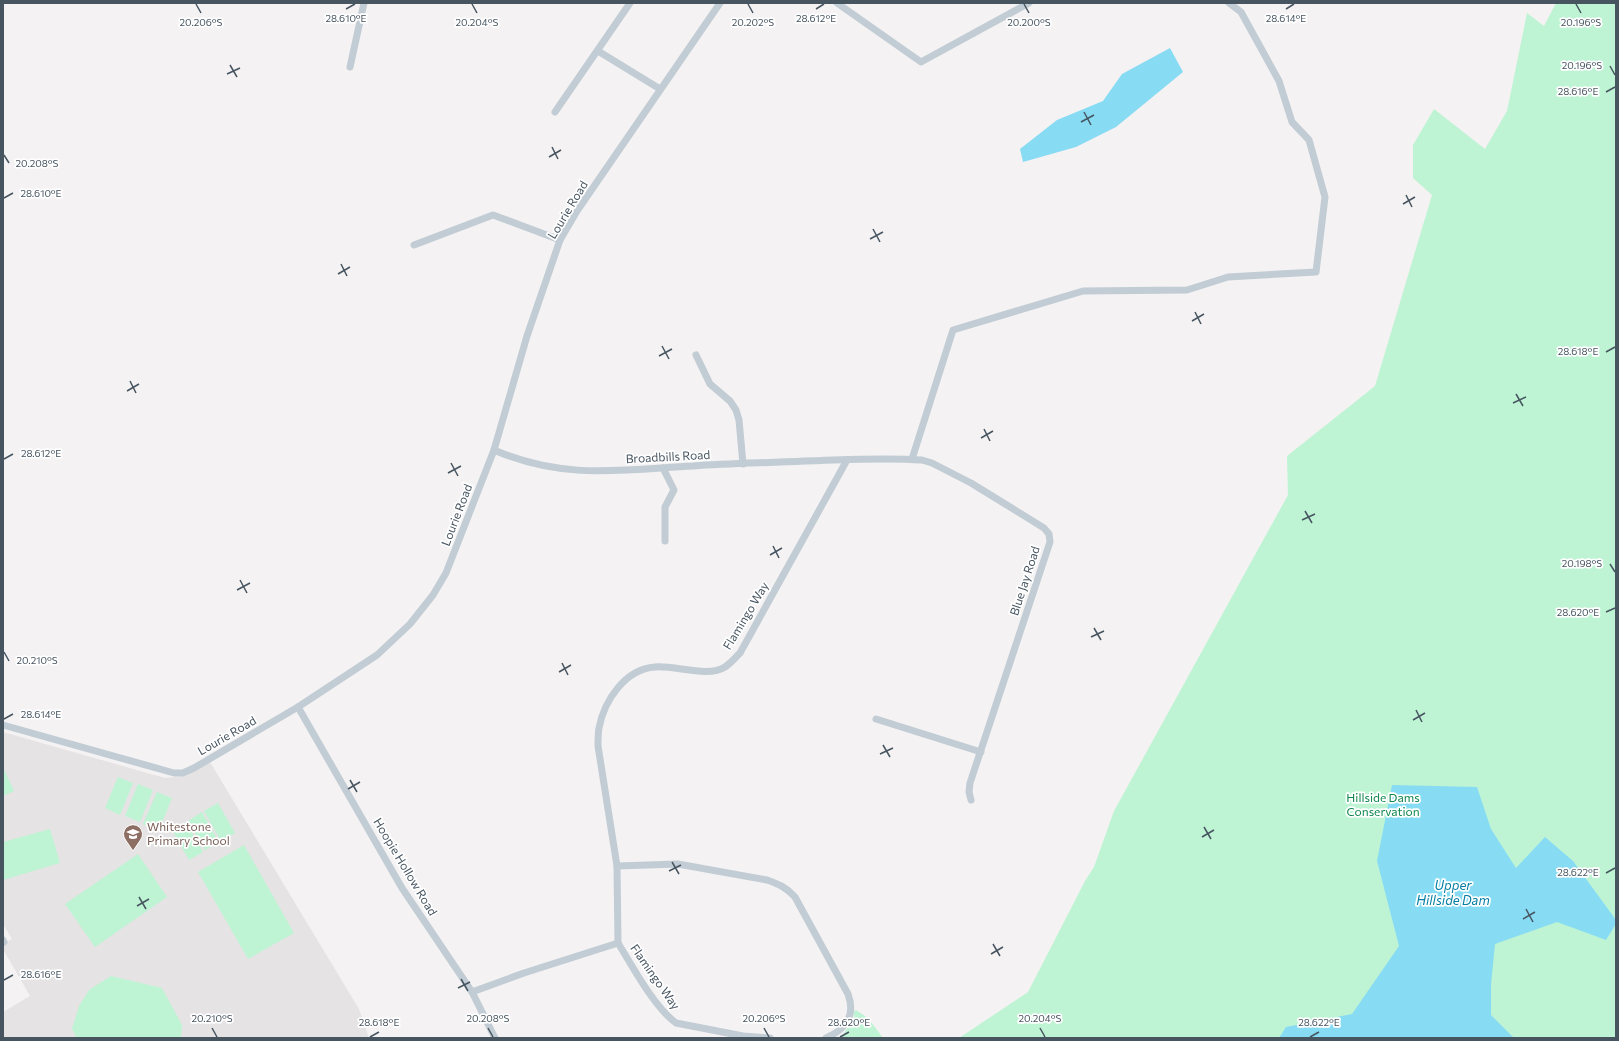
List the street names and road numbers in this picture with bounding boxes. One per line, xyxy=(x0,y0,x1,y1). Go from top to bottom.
street label: Lourie Road xyxy=(544,178,590,241)
street label: Broadbills Road xyxy=(625,447,711,465)
street label: Lourie Road xyxy=(438,482,474,548)
street label: Blue Jay Road xyxy=(1006,544,1043,618)
street label: Flamingo Way xyxy=(719,579,771,652)
street label: Lourie Road xyxy=(195,713,258,758)
street label: Hoopie Hollow Road xyxy=(371,815,441,918)
street label: Flamingo Way xyxy=(628,941,683,1012)

